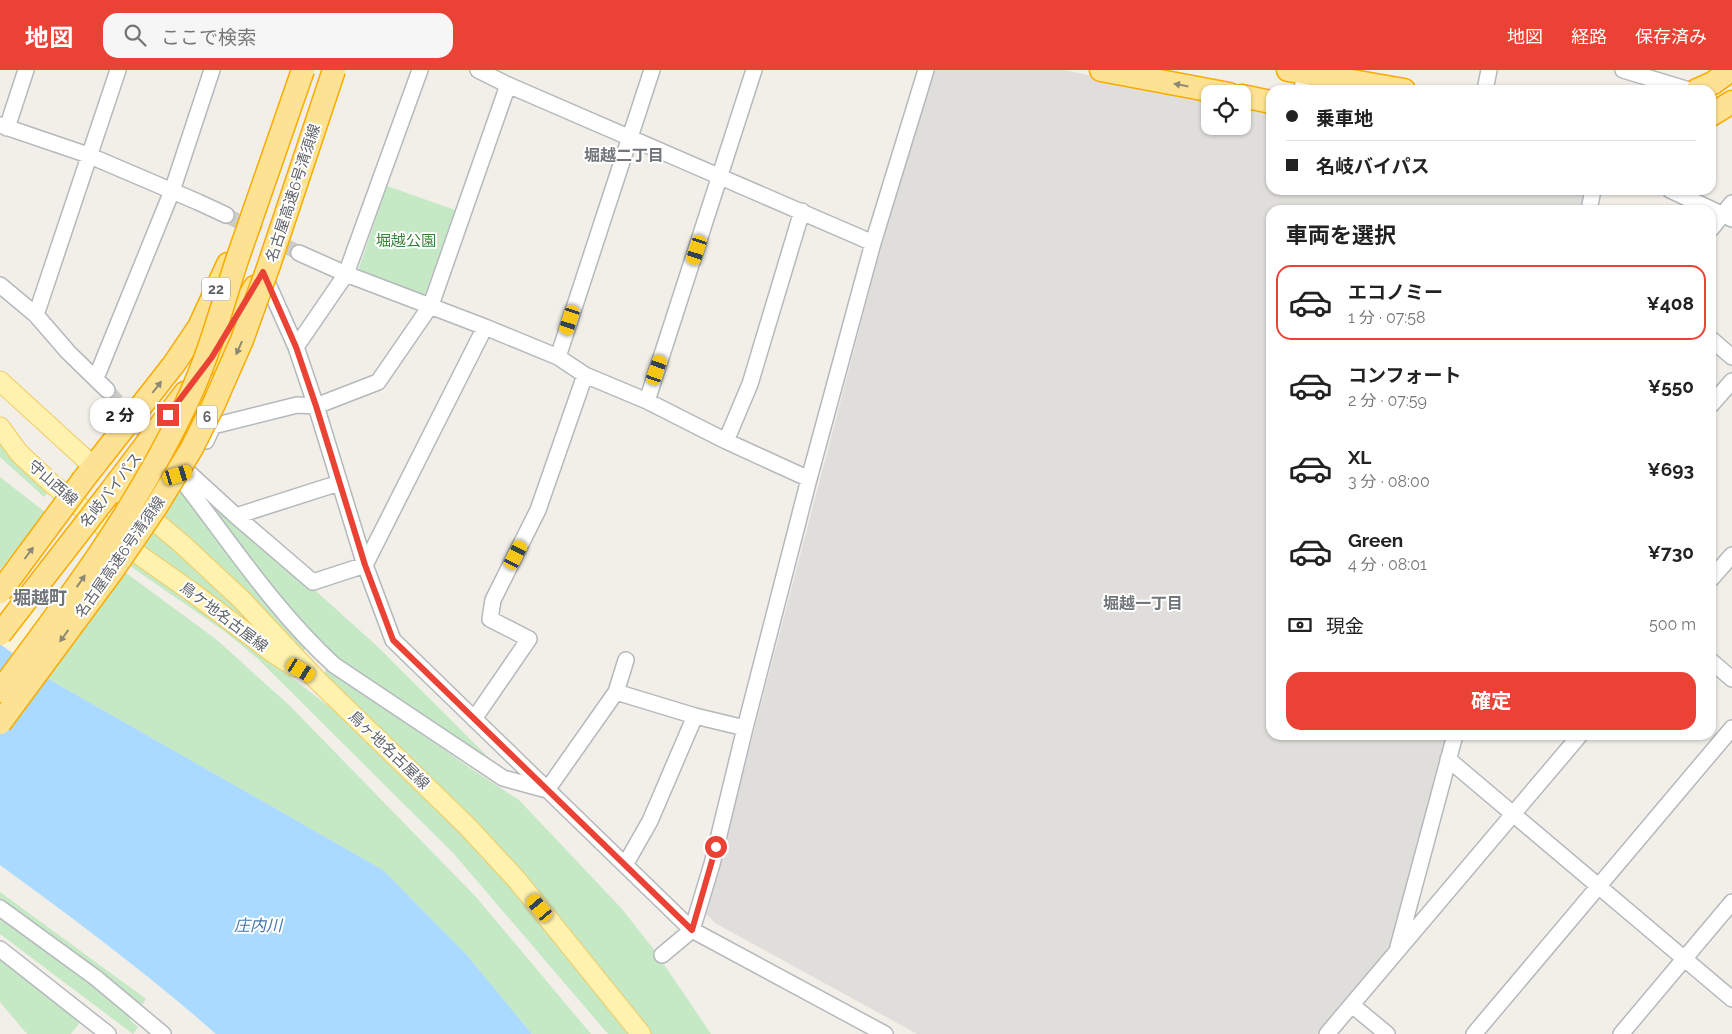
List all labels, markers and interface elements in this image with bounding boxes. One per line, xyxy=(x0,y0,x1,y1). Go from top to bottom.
search box xyxy=(103,13,453,58)
icon: search xyxy=(121,21,149,49)
text: 地図 xyxy=(25,23,73,52)
text: ここで検索 xyxy=(161,26,256,48)
text: 地図 xyxy=(1507,26,1543,47)
text: 経路 xyxy=(1571,26,1607,47)
text: 保存済み xyxy=(1635,26,1707,47)
one-way arrow xyxy=(1173,80,1189,88)
map controls xyxy=(1201,85,1251,135)
button: locate xyxy=(1201,85,1251,135)
text: 乗車地 xyxy=(1316,107,1373,129)
street label: 名古屋高速6号清須線 xyxy=(262,122,324,264)
district label: 堀越二丁目 xyxy=(584,146,664,165)
text: 名岐バイパス xyxy=(1316,155,1430,177)
text: 車両を選択 xyxy=(1286,222,1396,248)
park label: 堀越公園 xyxy=(376,232,436,250)
car xyxy=(685,233,708,267)
road number: 22 xyxy=(202,278,230,300)
icon: car xyxy=(1288,280,1333,325)
text: エコノミー xyxy=(1348,281,1443,303)
text: ¥408 xyxy=(1646,292,1694,314)
car xyxy=(558,303,581,337)
text: 1 分 · 07:58 xyxy=(1348,308,1426,327)
one-way arrow xyxy=(234,341,242,355)
car xyxy=(645,353,668,387)
icon: car xyxy=(1288,363,1333,408)
text: コンフォート xyxy=(1348,364,1461,386)
text: ¥550 xyxy=(1648,375,1694,397)
one-way arrow xyxy=(151,381,162,394)
text: 2 分 · 07:59 xyxy=(1348,391,1427,410)
callout: 2 分 xyxy=(90,398,150,432)
route end xyxy=(157,404,179,426)
text: 2 分 xyxy=(106,406,134,425)
road number: 6 xyxy=(197,406,217,428)
icon: car xyxy=(1288,446,1333,491)
text: XL xyxy=(1348,446,1371,468)
street label: 名岐バイパス xyxy=(76,449,146,531)
street label: 守山西線 xyxy=(24,457,82,509)
text: ¥693 xyxy=(1647,458,1694,480)
car xyxy=(161,463,194,487)
text: 3 分 · 08:00 xyxy=(1348,472,1430,491)
street label: 名古屋高速6号清須線 xyxy=(71,493,169,621)
icon: car xyxy=(1288,529,1333,574)
text: Green xyxy=(1348,529,1403,551)
car xyxy=(502,538,529,572)
text: ¥730 xyxy=(1648,541,1694,563)
one-way arrow xyxy=(24,546,34,560)
text: 4 分 · 08:01 xyxy=(1348,555,1427,574)
one-way arrow xyxy=(76,574,86,588)
street label: 鳥ケ地名古屋線 xyxy=(177,578,271,656)
district label: 堀越町 xyxy=(13,587,67,608)
district label: 堀越一丁目 xyxy=(1103,594,1183,613)
icon: cash xyxy=(1286,611,1314,639)
text: 現金 xyxy=(1326,615,1364,637)
text: 500 m xyxy=(1649,615,1696,634)
one-way arrow xyxy=(59,629,70,642)
car xyxy=(284,656,317,684)
button: 確定 xyxy=(1286,672,1696,730)
street label: 鳥ヶ地名古屋線 xyxy=(345,707,433,793)
route start xyxy=(705,836,727,858)
car xyxy=(524,892,555,924)
water label: 庄内川 xyxy=(234,916,284,935)

